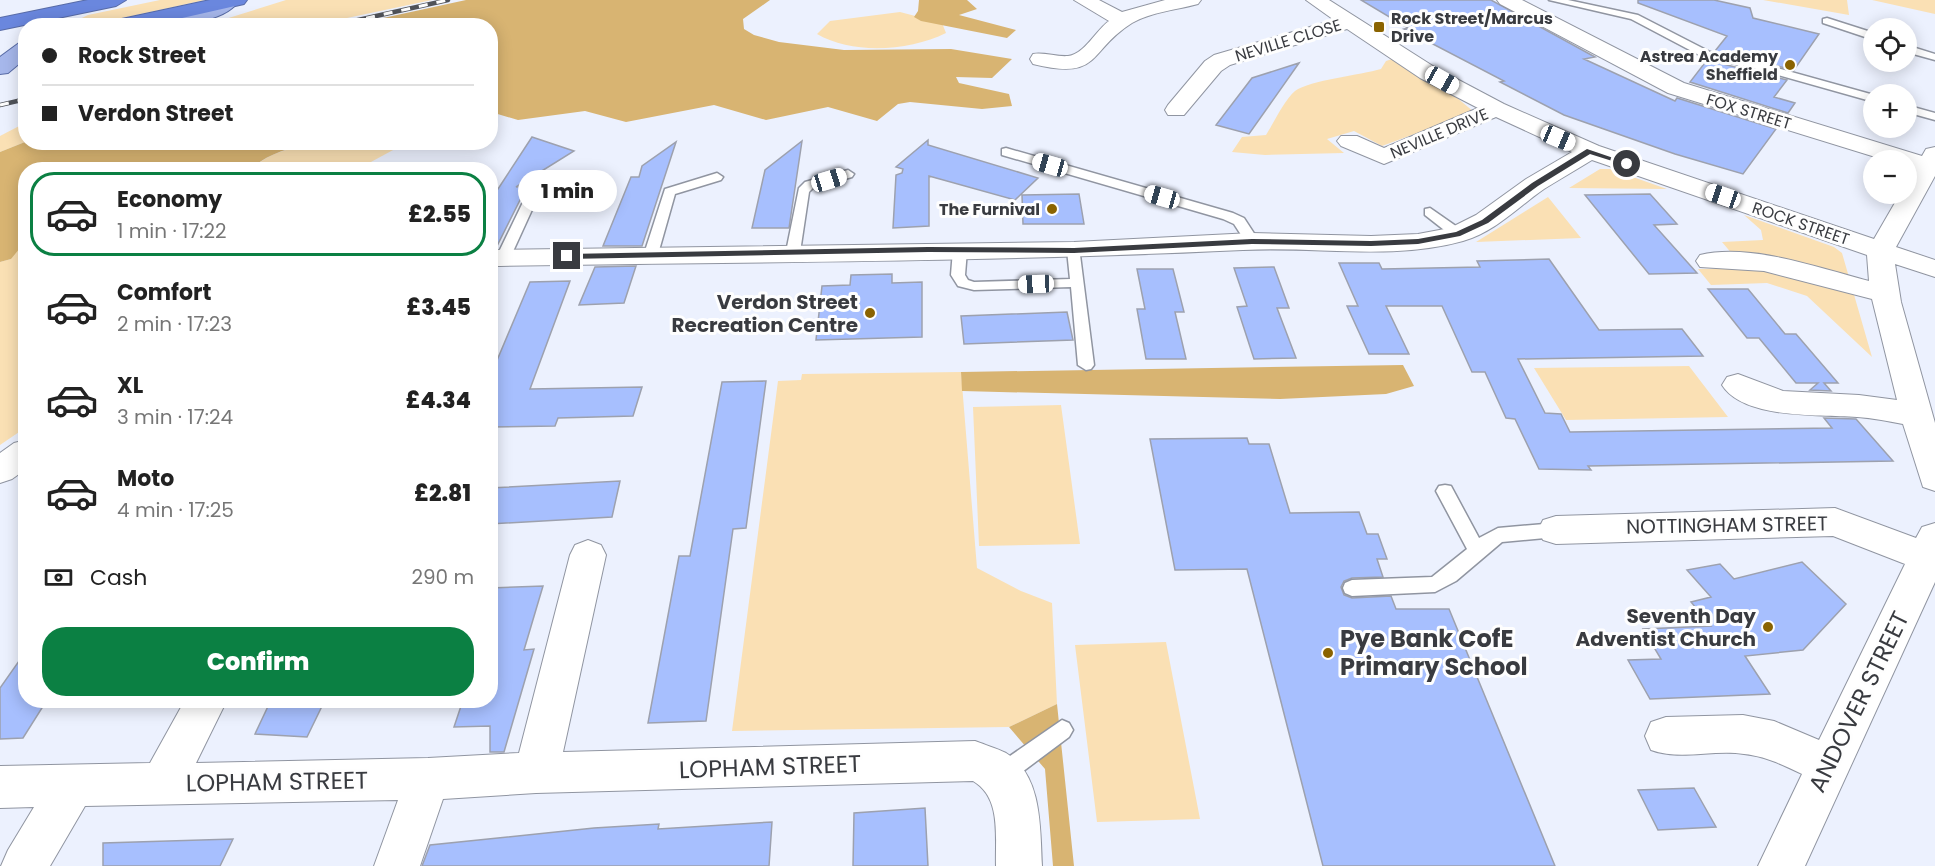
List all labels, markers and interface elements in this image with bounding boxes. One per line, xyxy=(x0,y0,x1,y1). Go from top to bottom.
place label: Rock Street/Marcus Drive xyxy=(1391,7,1553,48)
street label: NEVILLE CLOSE xyxy=(1232,13,1344,68)
map controls xyxy=(1863,18,1917,204)
button: locate xyxy=(1863,18,1917,72)
marker: Rock Street/Marcus Drive xyxy=(1372,20,1386,34)
text: Rock Street xyxy=(78,40,206,71)
place label: Astrea Academy Sheffield xyxy=(1640,45,1779,86)
marker: Astrea Academy Sheffield xyxy=(1783,58,1797,72)
car xyxy=(1422,63,1462,97)
button: + xyxy=(1863,84,1917,138)
street label: FOX STREET xyxy=(1704,88,1794,135)
text: Verdon Street xyxy=(78,98,233,129)
street label: NEVILLE DRIVE xyxy=(1387,102,1492,164)
car xyxy=(1538,123,1578,153)
route start xyxy=(1613,150,1640,177)
button: − xyxy=(1863,150,1917,204)
car xyxy=(1030,151,1070,179)
car xyxy=(809,166,849,194)
callout: 1 min xyxy=(518,169,616,211)
text: 1 min xyxy=(541,177,594,205)
car xyxy=(1703,182,1743,210)
car xyxy=(1142,183,1182,211)
text: Economy xyxy=(117,184,222,215)
icon: car xyxy=(45,187,99,241)
street label: ROCK STREET xyxy=(1749,196,1853,251)
place label: The Furnival xyxy=(939,198,1040,221)
text: £2.55 xyxy=(408,199,471,230)
marker: The Furnival xyxy=(1045,202,1059,216)
text: 1 min · 17:22 xyxy=(117,217,227,245)
route end xyxy=(553,242,580,269)
car xyxy=(1018,274,1054,294)
text: Comfort xyxy=(117,277,211,308)
icon: car xyxy=(45,280,99,334)
place label: Verdon Street Recreation Centre xyxy=(672,288,858,339)
text: £3.45 xyxy=(407,292,471,323)
marker: Verdon Street Recreation Centre xyxy=(863,306,877,320)
text: 2 min · 17:23 xyxy=(117,310,232,338)
text: XL xyxy=(117,370,143,401)
icon: car xyxy=(45,373,99,427)
text: £4.34 xyxy=(406,385,471,416)
text: 3 min · 17:24 xyxy=(117,403,233,431)
text: Moto xyxy=(117,463,174,494)
icon: car xyxy=(45,466,99,520)
text: £2.81 xyxy=(414,478,471,509)
text: 4 min · 17:25 xyxy=(117,496,234,524)
street label: NOTTINGHAM STREET xyxy=(1626,509,1828,541)
icon: cash xyxy=(42,561,75,594)
text: Cash xyxy=(90,562,147,593)
text: 290 m xyxy=(411,563,474,591)
place label: Seventh Day Adventist Church xyxy=(1575,602,1756,653)
street label: ANDOVER STREET xyxy=(1800,606,1917,798)
marker: Seventh Day Adventist Church xyxy=(1761,620,1775,634)
place label: Pye Bank CofE Primary School xyxy=(1340,622,1528,683)
button: Confirm xyxy=(42,627,474,696)
marker: Pye Bank CofE Primary School xyxy=(1321,646,1335,660)
street label: LOPHAM STREET xyxy=(678,747,862,786)
street label: LOPHAM STREET xyxy=(186,763,368,800)

